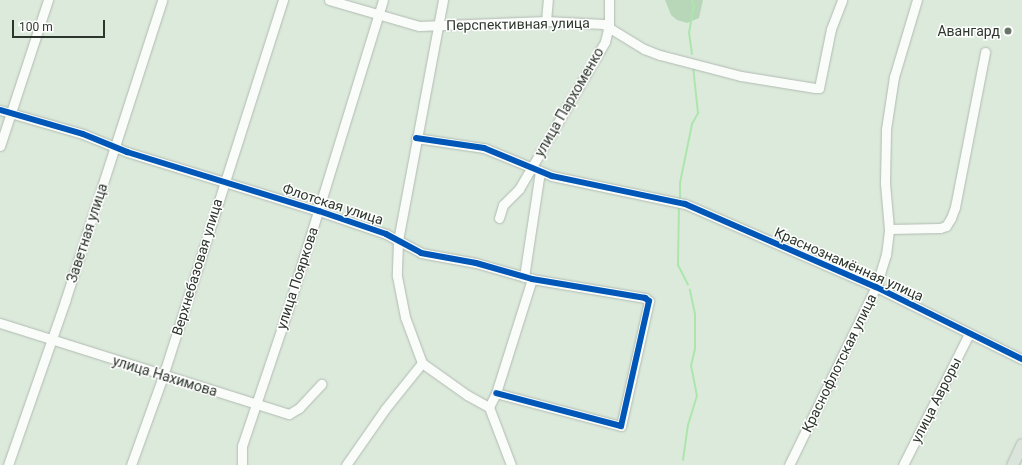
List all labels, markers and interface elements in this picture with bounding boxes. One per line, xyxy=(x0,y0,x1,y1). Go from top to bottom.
scale bar xyxy=(14,12,107,38)
street label: Перспективная улица xyxy=(446,14,590,34)
text: 100 m xyxy=(19,20,53,34)
place label: Авангард xyxy=(937,23,1000,39)
marker: Авангард xyxy=(1003,26,1013,36)
street label: улица Пархоменко xyxy=(531,44,607,160)
street label: Флотская улица xyxy=(280,180,386,228)
street label: Заветная улица xyxy=(63,181,111,285)
street label: Верхнебазовая улица xyxy=(168,197,226,337)
street label: Краснознамённая улица xyxy=(772,223,926,305)
street label: улица Пояркова xyxy=(273,225,321,331)
street label: Краснофлотская улица xyxy=(798,291,880,435)
street label: улица Нахимова xyxy=(111,352,219,400)
street label: улица Авроры xyxy=(907,354,965,446)

